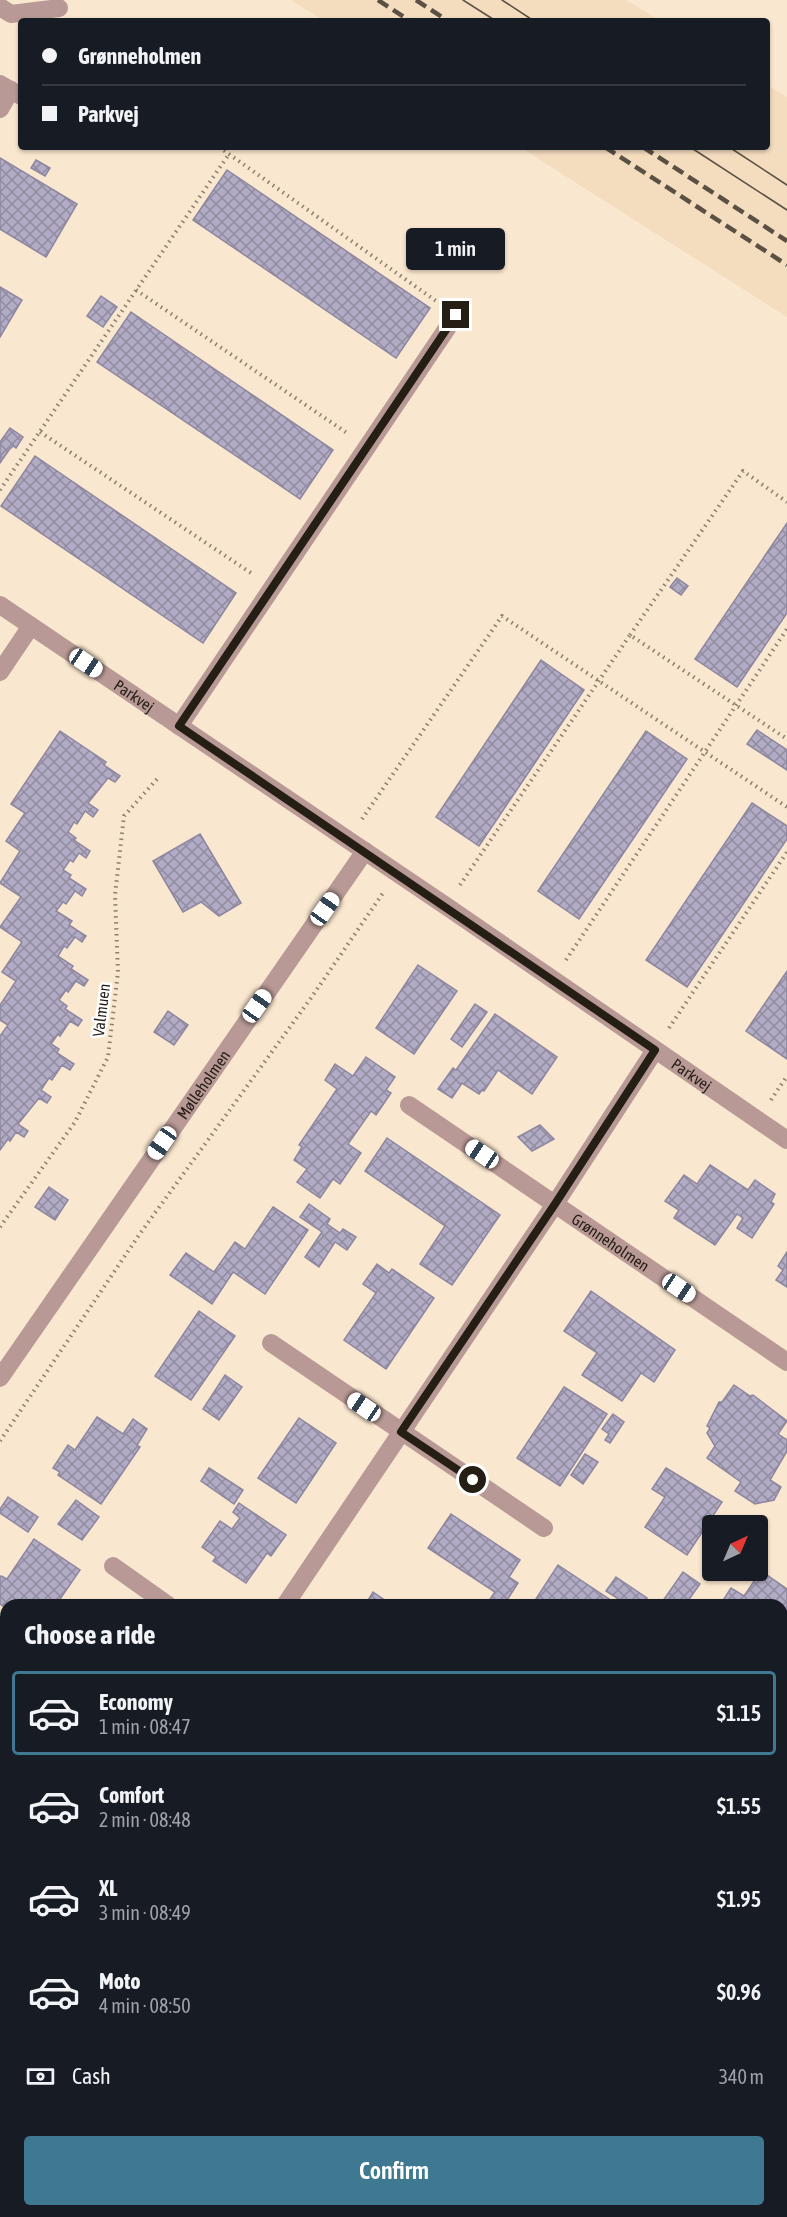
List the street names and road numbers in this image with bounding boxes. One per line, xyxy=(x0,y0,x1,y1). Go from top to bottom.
street label: Parkvej xyxy=(111,676,158,716)
street label: Valmuen xyxy=(89,982,113,1038)
street label: Mølleholmen xyxy=(173,1047,233,1123)
street label: Parkvej xyxy=(668,1055,715,1095)
street label: Grønneholmen xyxy=(569,1210,653,1275)

